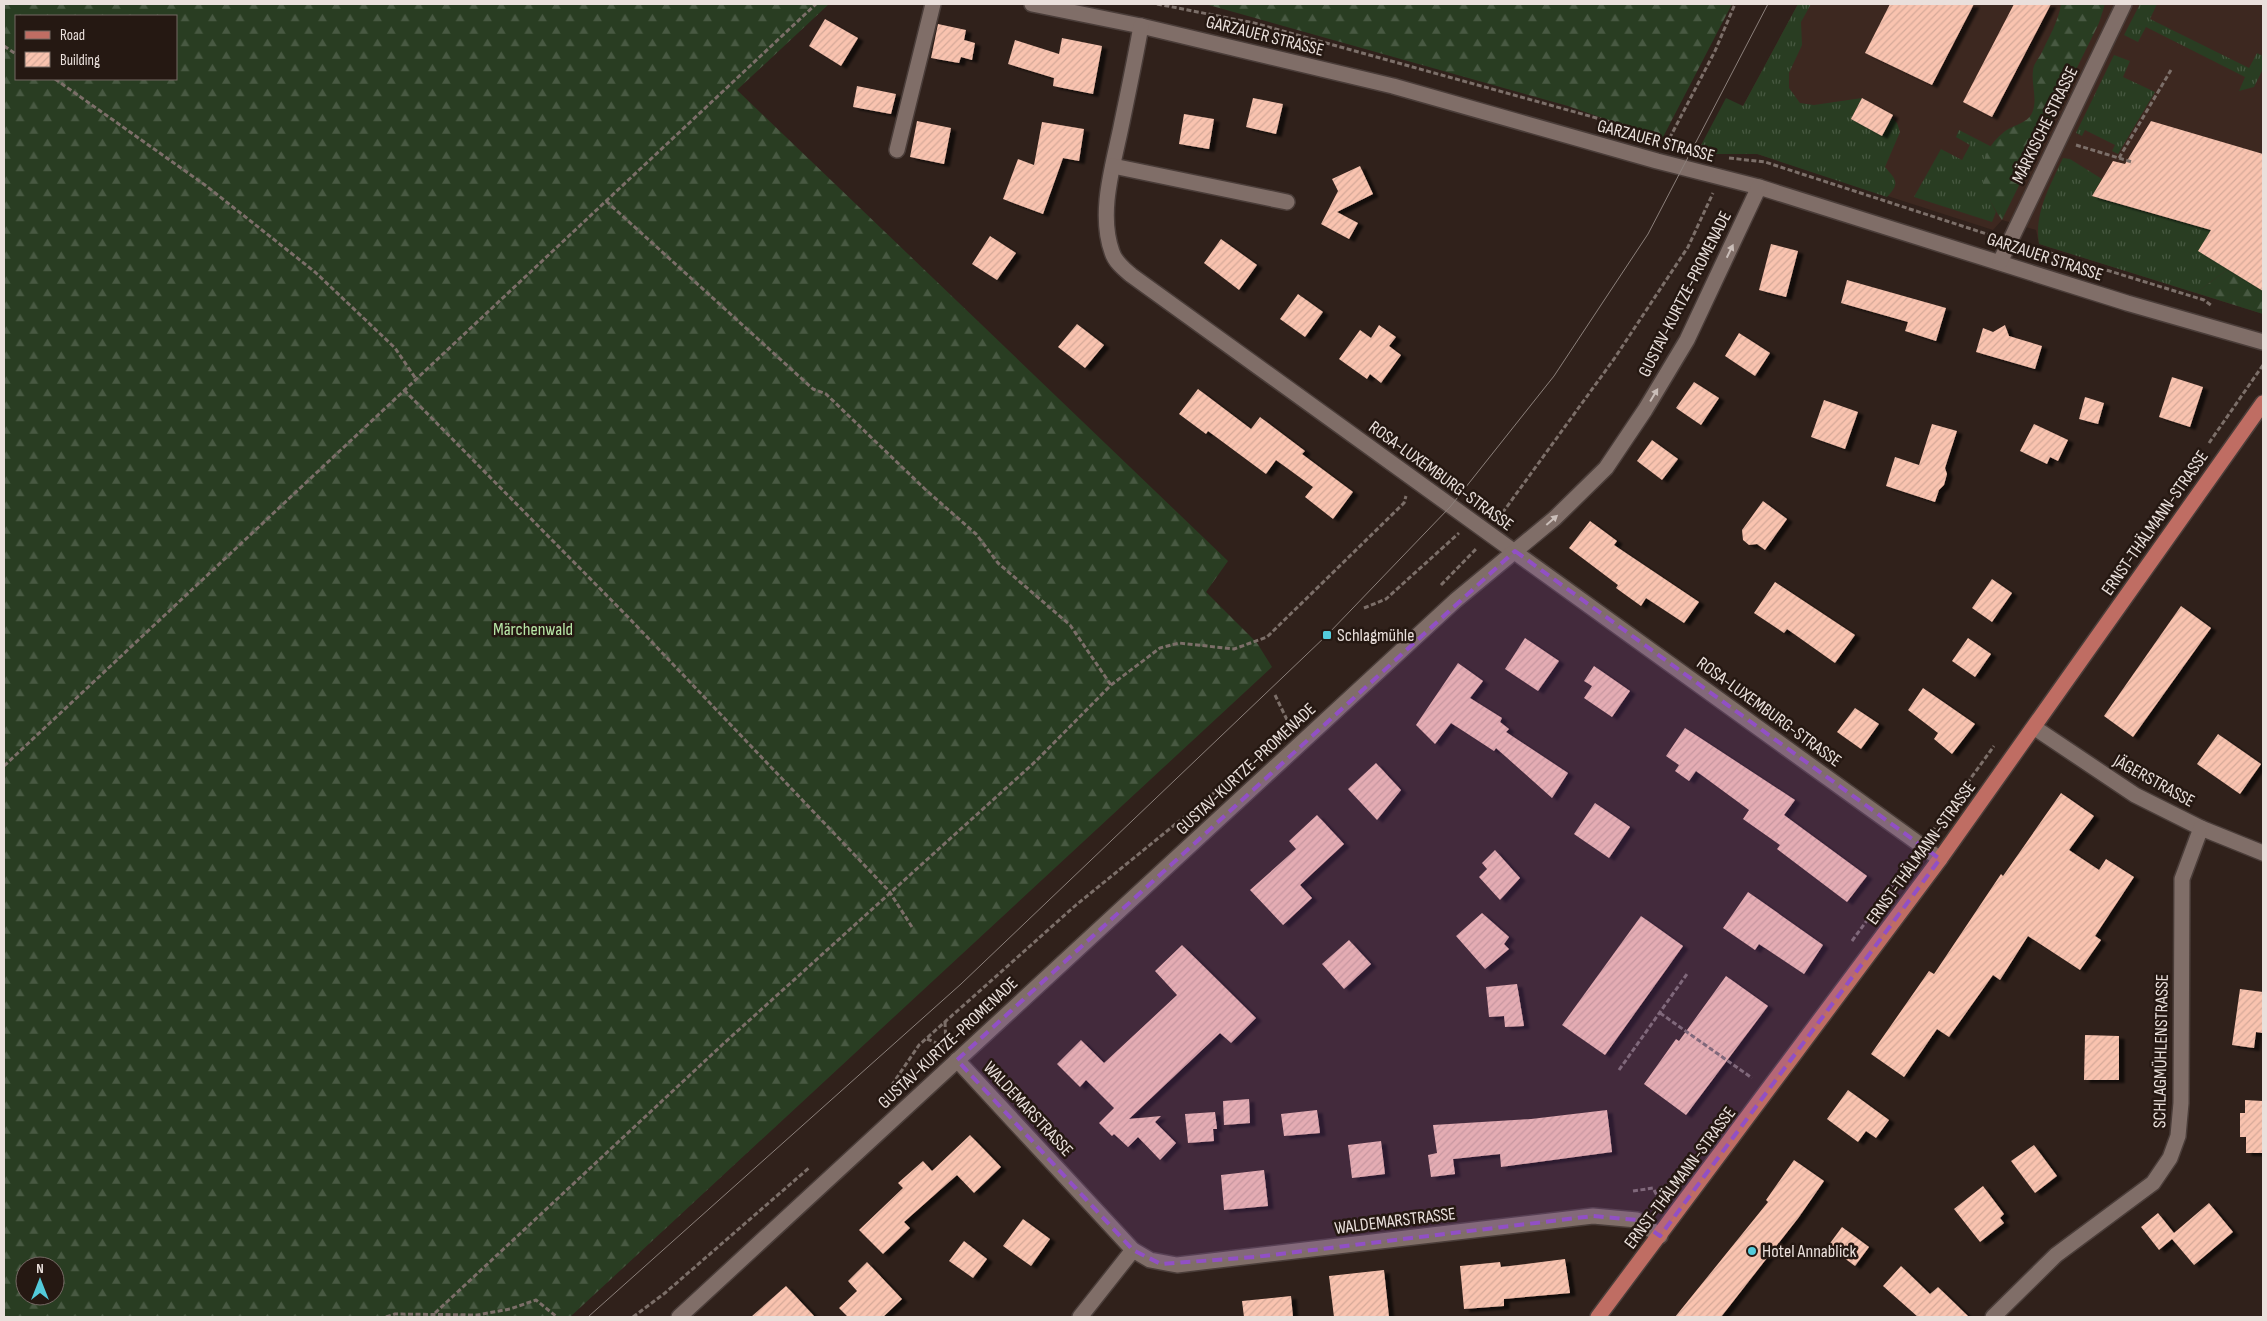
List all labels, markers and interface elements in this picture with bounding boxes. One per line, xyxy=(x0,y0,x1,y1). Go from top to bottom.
street label: GARZAUER STRASSE xyxy=(1204,11,1326,61)
legend xyxy=(15,15,178,80)
text: Road xyxy=(60,26,85,45)
text: Building xyxy=(60,51,100,70)
street label: MÄRKISCHE STRASSE xyxy=(2008,63,2082,187)
street label: GARZAUER STRASSE xyxy=(1595,115,1717,167)
street label: GUSTAV-KURTZE-PROMENADE xyxy=(1634,208,1736,380)
street label: GARZAUER STRASSE xyxy=(1984,228,2106,286)
one-way arrow xyxy=(1726,244,1734,258)
one-way arrow xyxy=(1650,388,1659,401)
street label: ROSA-LUXEMBURG-STRASSE xyxy=(1365,417,1517,535)
street label: ERNST-THÄLMANN-STRASSE xyxy=(2097,447,2213,599)
one-way arrow xyxy=(1546,514,1558,526)
park label: Märchenwald xyxy=(493,619,573,640)
place label: Schlagmühle xyxy=(1337,625,1414,646)
marker: Schlagmühle xyxy=(1321,629,1333,641)
street label: ROSA-LUXEMBURG-STRASSE xyxy=(1693,653,1845,771)
street label: GUSTAV-KURTZE-PROMENADE xyxy=(1172,699,1320,839)
street label: JÄGERSTRASSE xyxy=(2109,750,2198,812)
street label: ERNST-THÄLMANN-STRASSE xyxy=(1862,777,1980,929)
street label: GUSTAV-KURTZE-PROMENADE xyxy=(874,973,1022,1113)
street label: SCHLAGMÜHLENSTRASSE xyxy=(2149,974,2173,1128)
street label: WALDEMARSTRASSE xyxy=(979,1057,1077,1161)
street label: ERNST-THÄLMANN-STRASSE xyxy=(1620,1103,1740,1253)
street label: WALDEMARSTRASSE xyxy=(1333,1203,1457,1239)
place label: Hotel Annablick xyxy=(1762,1241,1857,1262)
marker: Hotel Annablick xyxy=(1746,1245,1758,1257)
north arrow xyxy=(15,1256,65,1306)
text: N xyxy=(36,1260,44,1277)

